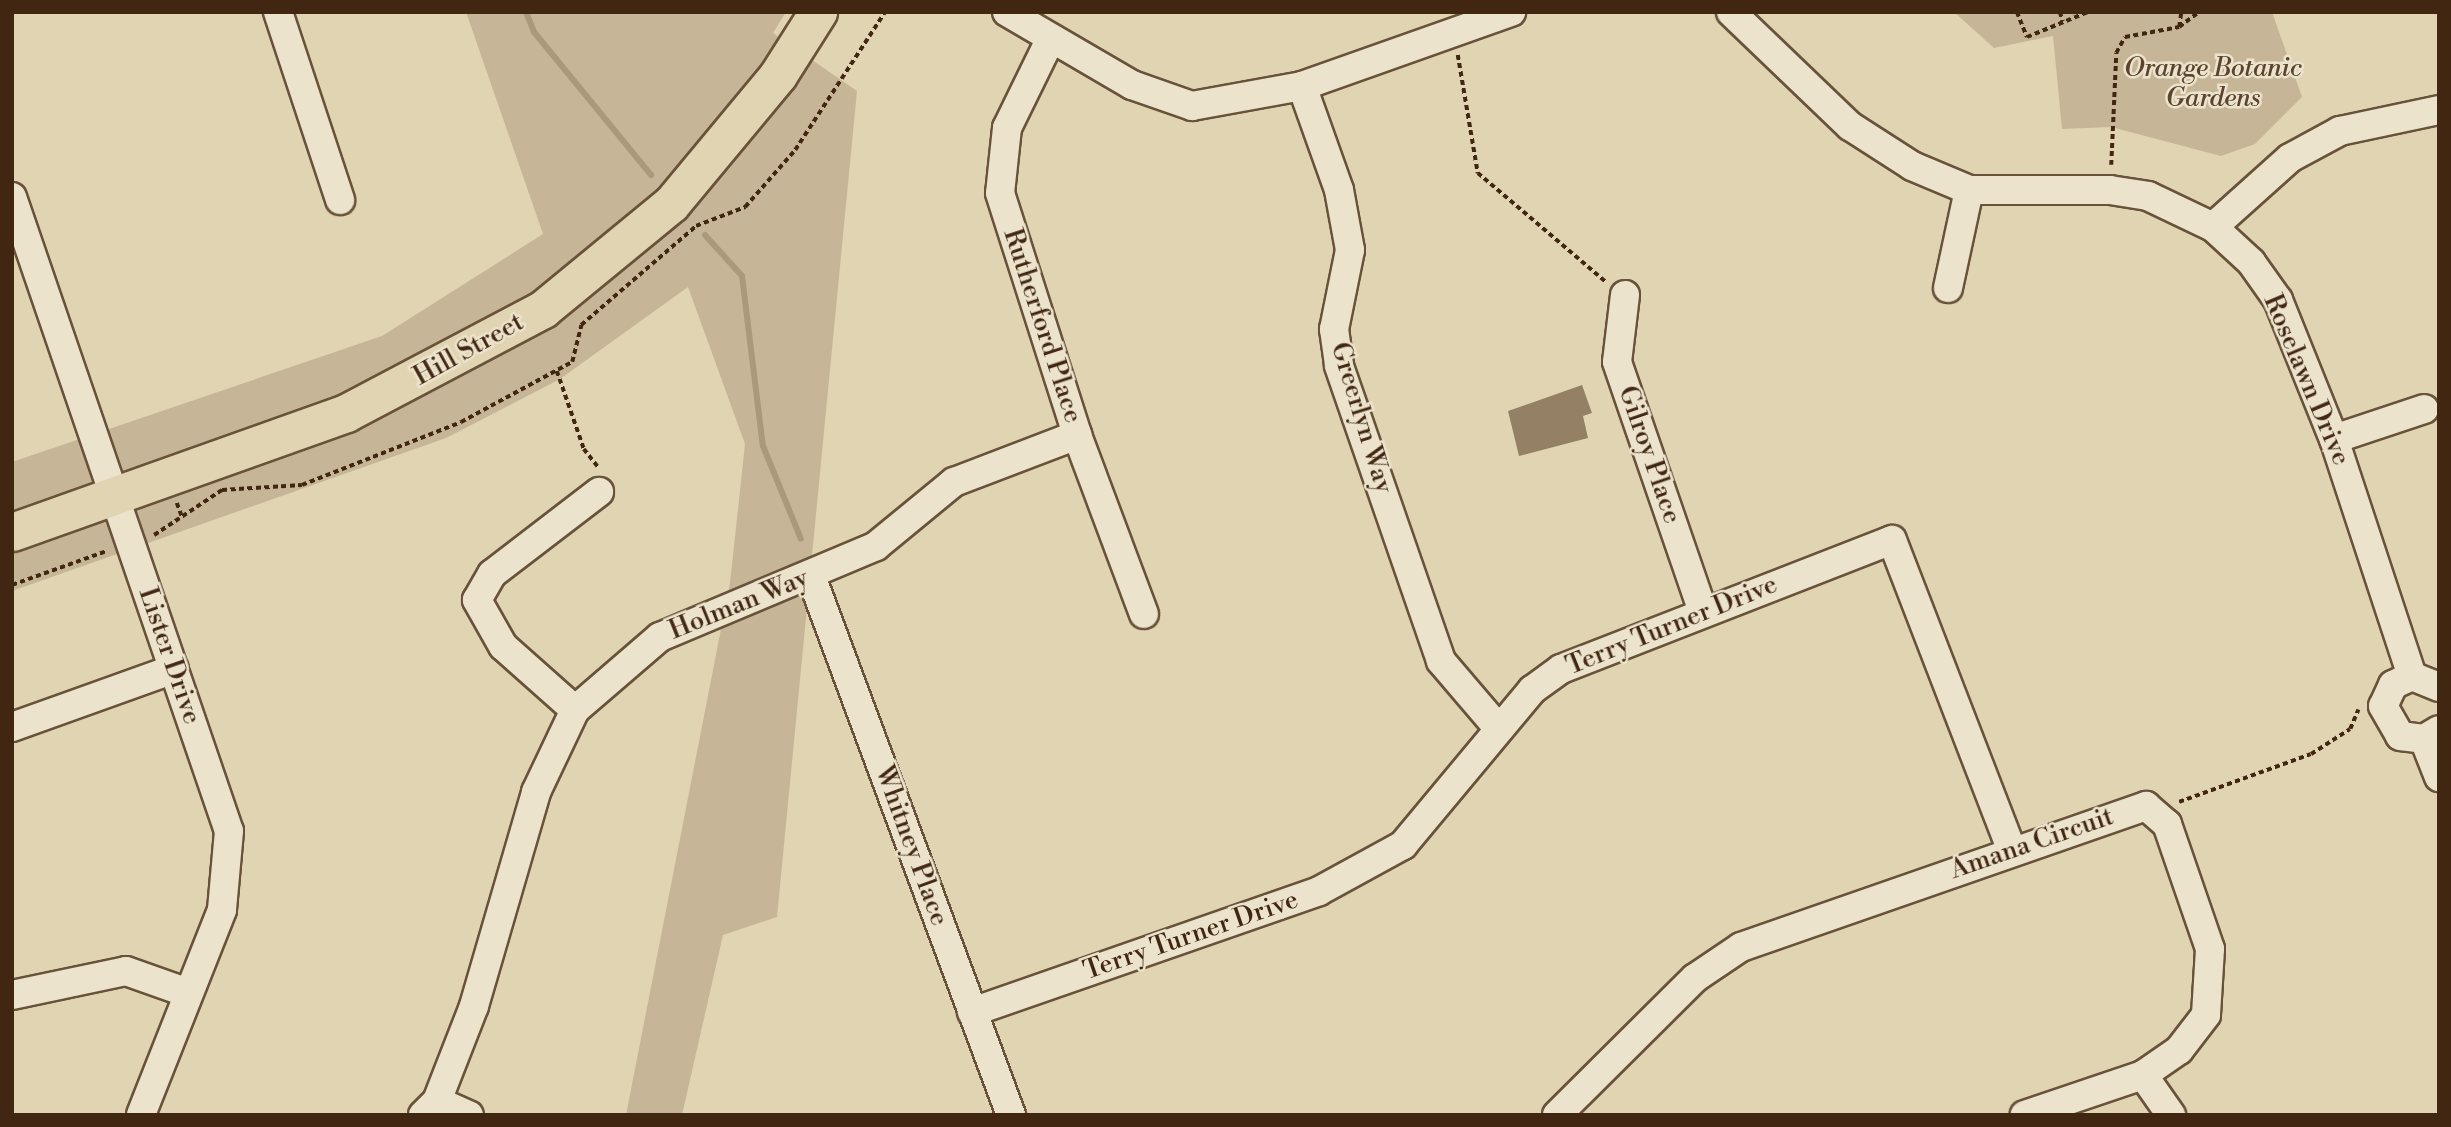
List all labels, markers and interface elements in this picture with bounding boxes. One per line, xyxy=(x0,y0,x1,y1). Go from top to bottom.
park label: Orange Botanic Gardens xyxy=(2124,53,2302,114)
street label: Rutherford Place xyxy=(996,225,1088,427)
street label: Roselawn Drive xyxy=(2256,290,2356,470)
street label: Hill Street xyxy=(409,307,529,393)
street label: Greerlyn Way xyxy=(1323,339,1399,497)
street label: Gilroy Place xyxy=(1611,382,1687,528)
street label: Holman Way xyxy=(665,563,813,647)
street label: Terry Turner Drive xyxy=(1562,569,1782,683)
street label: Lister Drive xyxy=(131,584,207,728)
street label: Whitney Place xyxy=(868,762,954,930)
street label: Amana Circuit xyxy=(1946,801,2118,887)
street label: Terry Turner Drive xyxy=(1080,885,1302,987)

